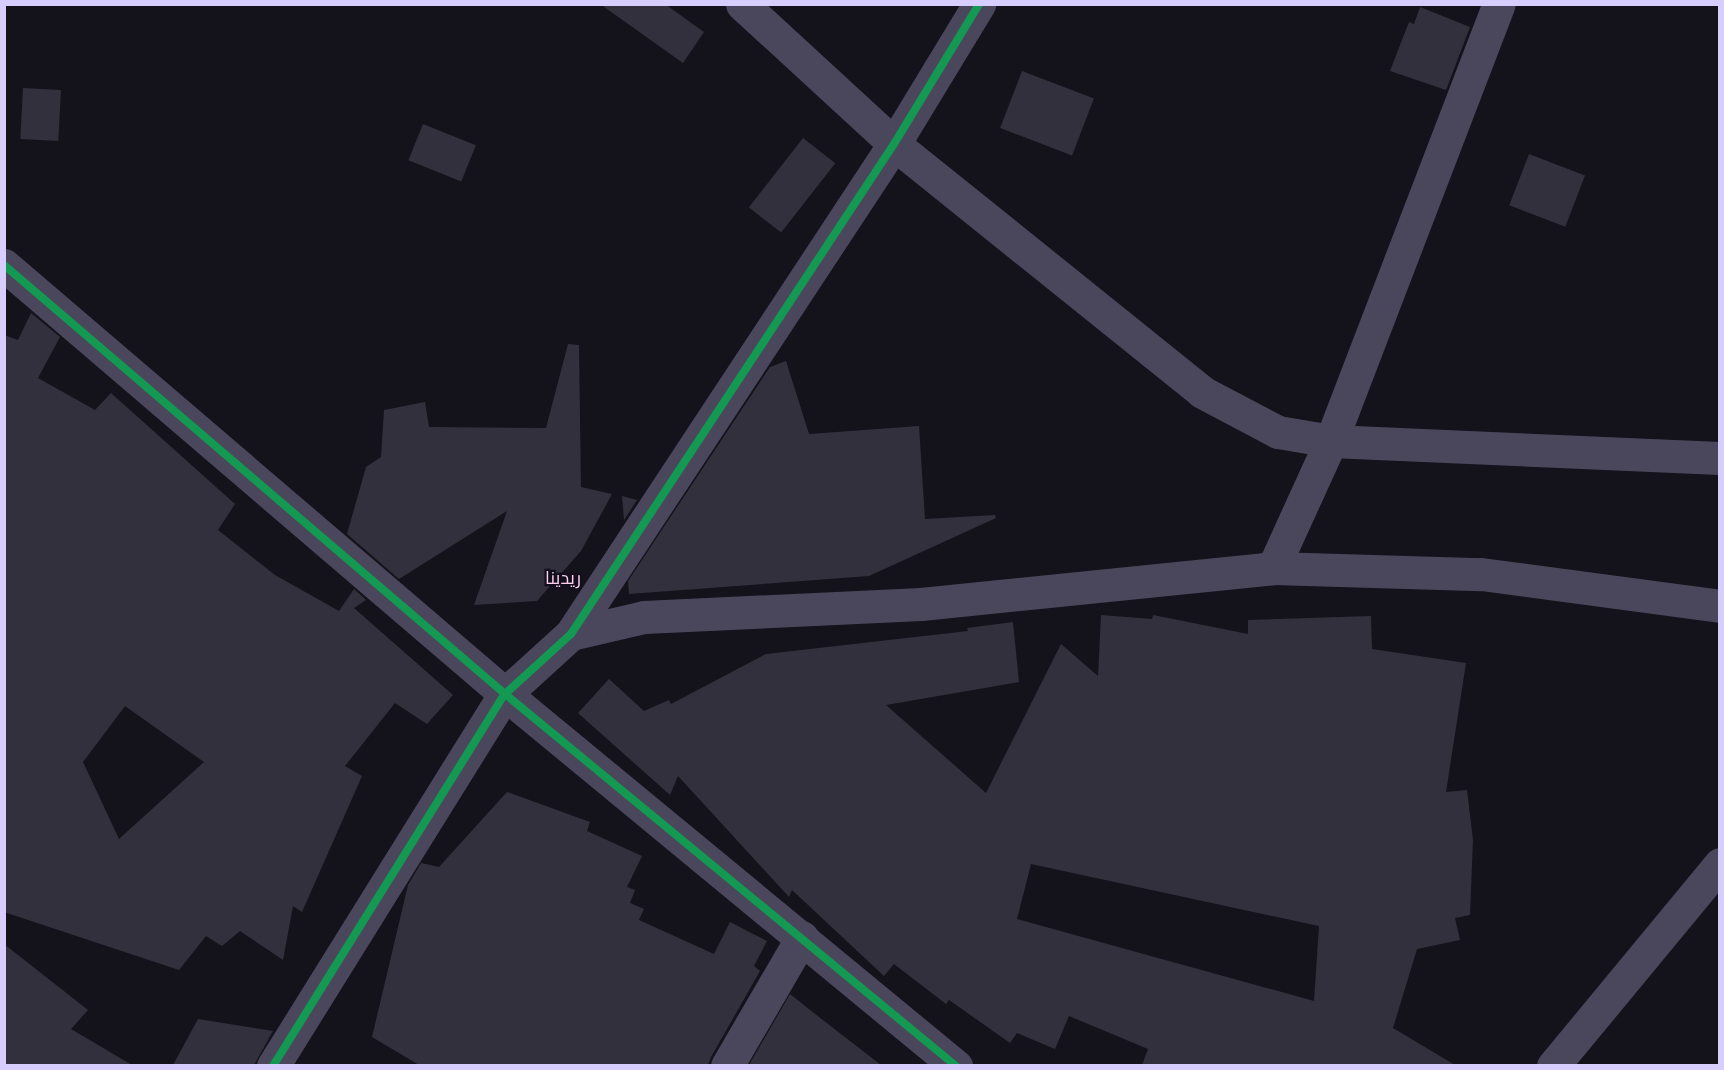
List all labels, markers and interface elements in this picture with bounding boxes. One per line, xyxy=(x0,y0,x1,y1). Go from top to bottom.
district label: ريدينا xyxy=(545,567,581,589)

